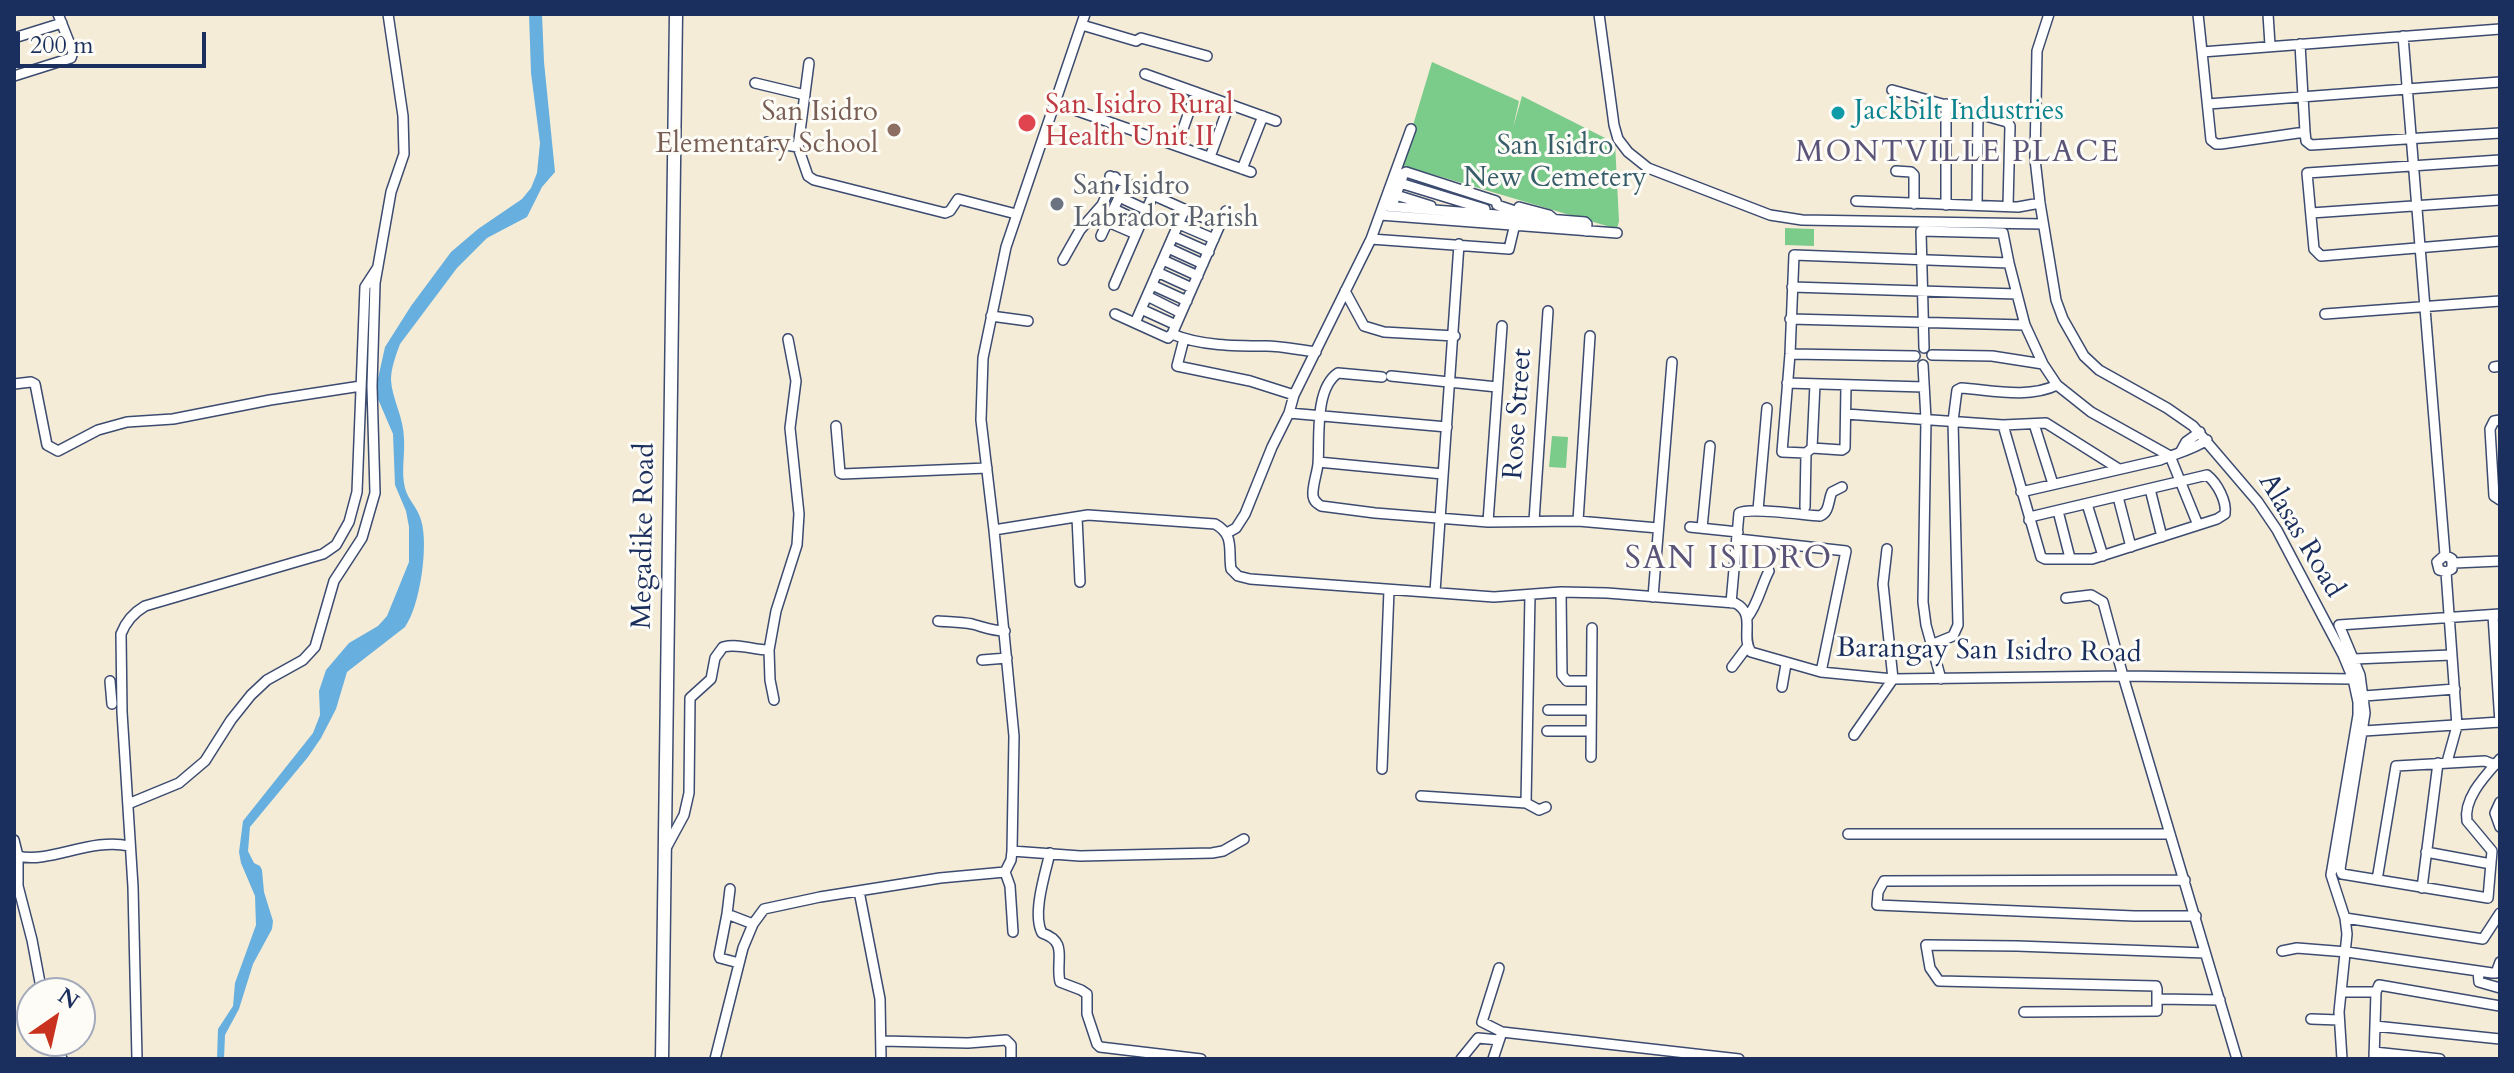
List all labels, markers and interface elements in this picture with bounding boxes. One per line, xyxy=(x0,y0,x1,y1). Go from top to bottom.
scale bar xyxy=(20,16,210,66)
text: 200 m xyxy=(30,29,94,62)
place label: San Isidro Rural Health Unit II xyxy=(1045,90,1233,156)
place label: Jackbilt Industries xyxy=(1854,96,2064,130)
place label: San Isidro Elementary School xyxy=(656,97,878,163)
marker: Jackbilt Industries xyxy=(1829,104,1847,122)
marker: San Isidro Rural Health Unit II xyxy=(1016,112,1038,134)
marker: San Isidro Elementary School xyxy=(885,121,903,139)
park label: San Isidro New Cemetery xyxy=(1463,131,1647,197)
district label: MONTVILLE PLACE xyxy=(1795,136,2121,172)
place label: San Isidro Labrador Parish xyxy=(1073,171,1259,237)
marker: San Isidro Labrador Parish xyxy=(1048,195,1066,213)
street label: Rose Street xyxy=(1498,347,1540,481)
street label: Megadike Road xyxy=(627,443,663,629)
street label: Alasas Road xyxy=(2250,468,2350,604)
district label: SAN ISIDRO xyxy=(1625,542,1833,580)
street label: Barangay San Isidro Road xyxy=(1836,633,2142,671)
north arrow xyxy=(16,977,96,1057)
text: N xyxy=(52,981,85,1017)

